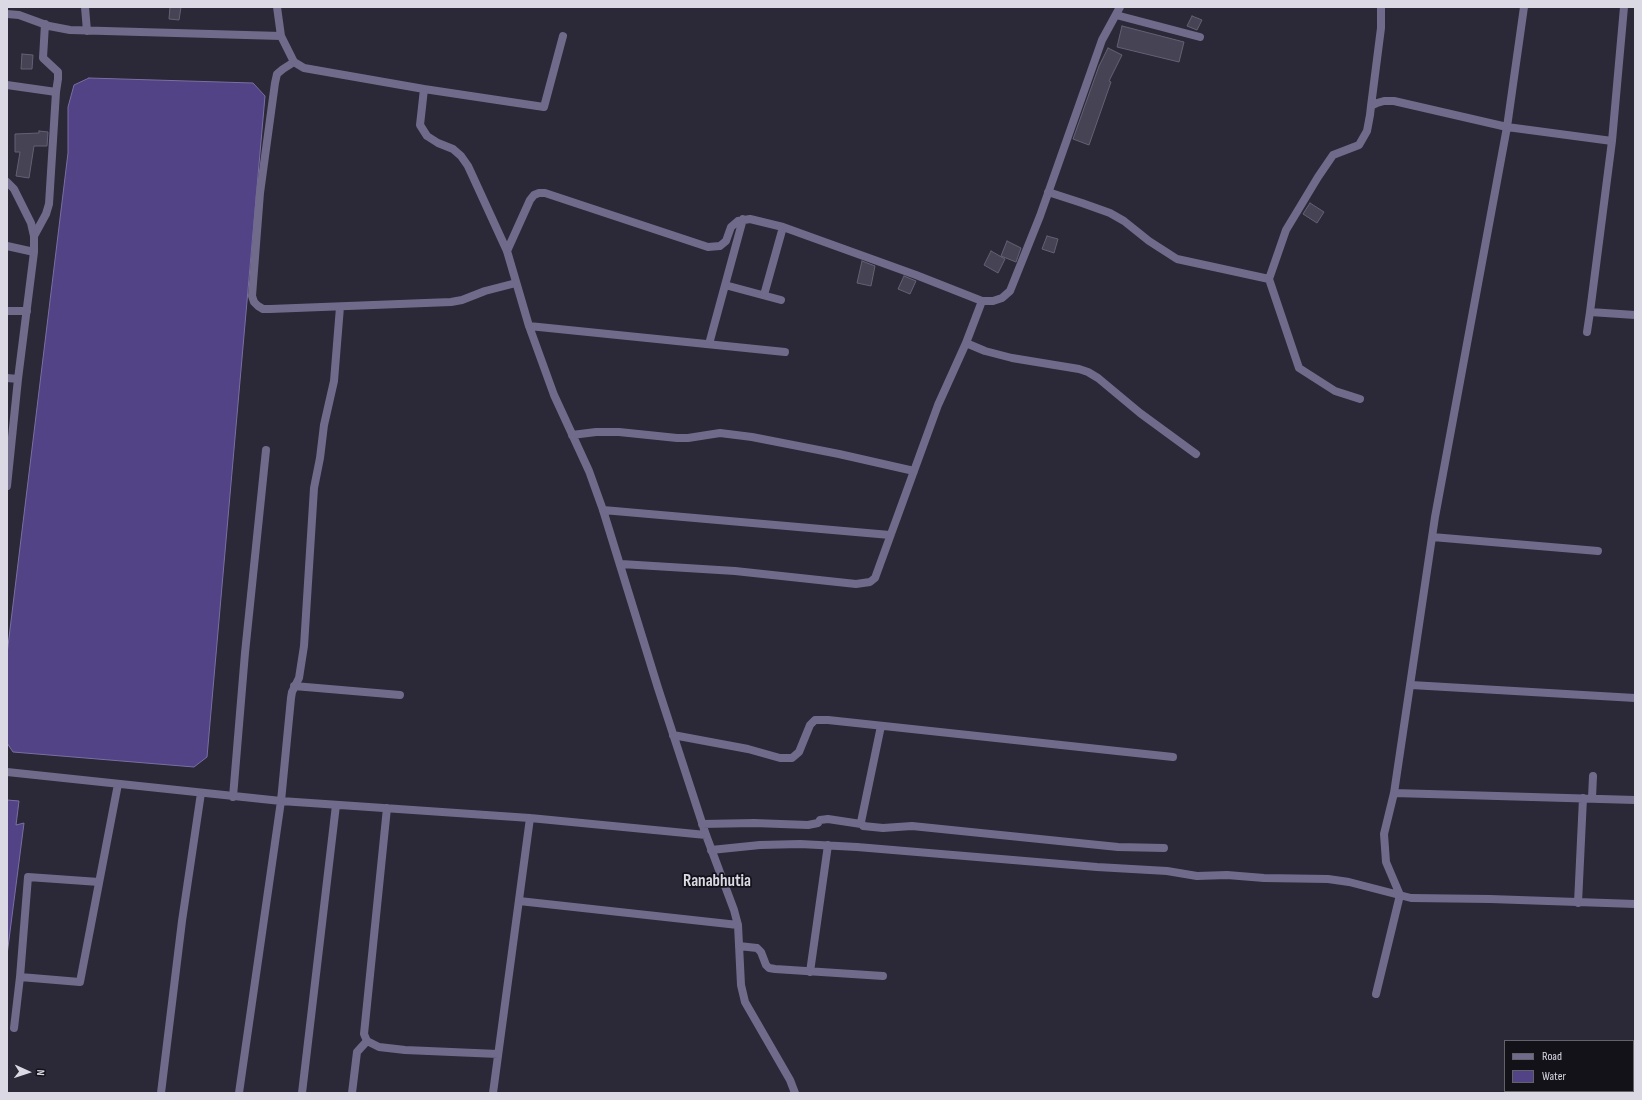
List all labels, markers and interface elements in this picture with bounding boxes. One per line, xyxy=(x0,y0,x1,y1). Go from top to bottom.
district label: Ranabhutia xyxy=(683,872,751,892)
legend xyxy=(1504,1040,1634,1092)
text: Road xyxy=(1542,1049,1562,1064)
north arrow xyxy=(8,1052,48,1092)
text: N xyxy=(34,1069,47,1076)
text: Water xyxy=(1542,1069,1566,1084)

